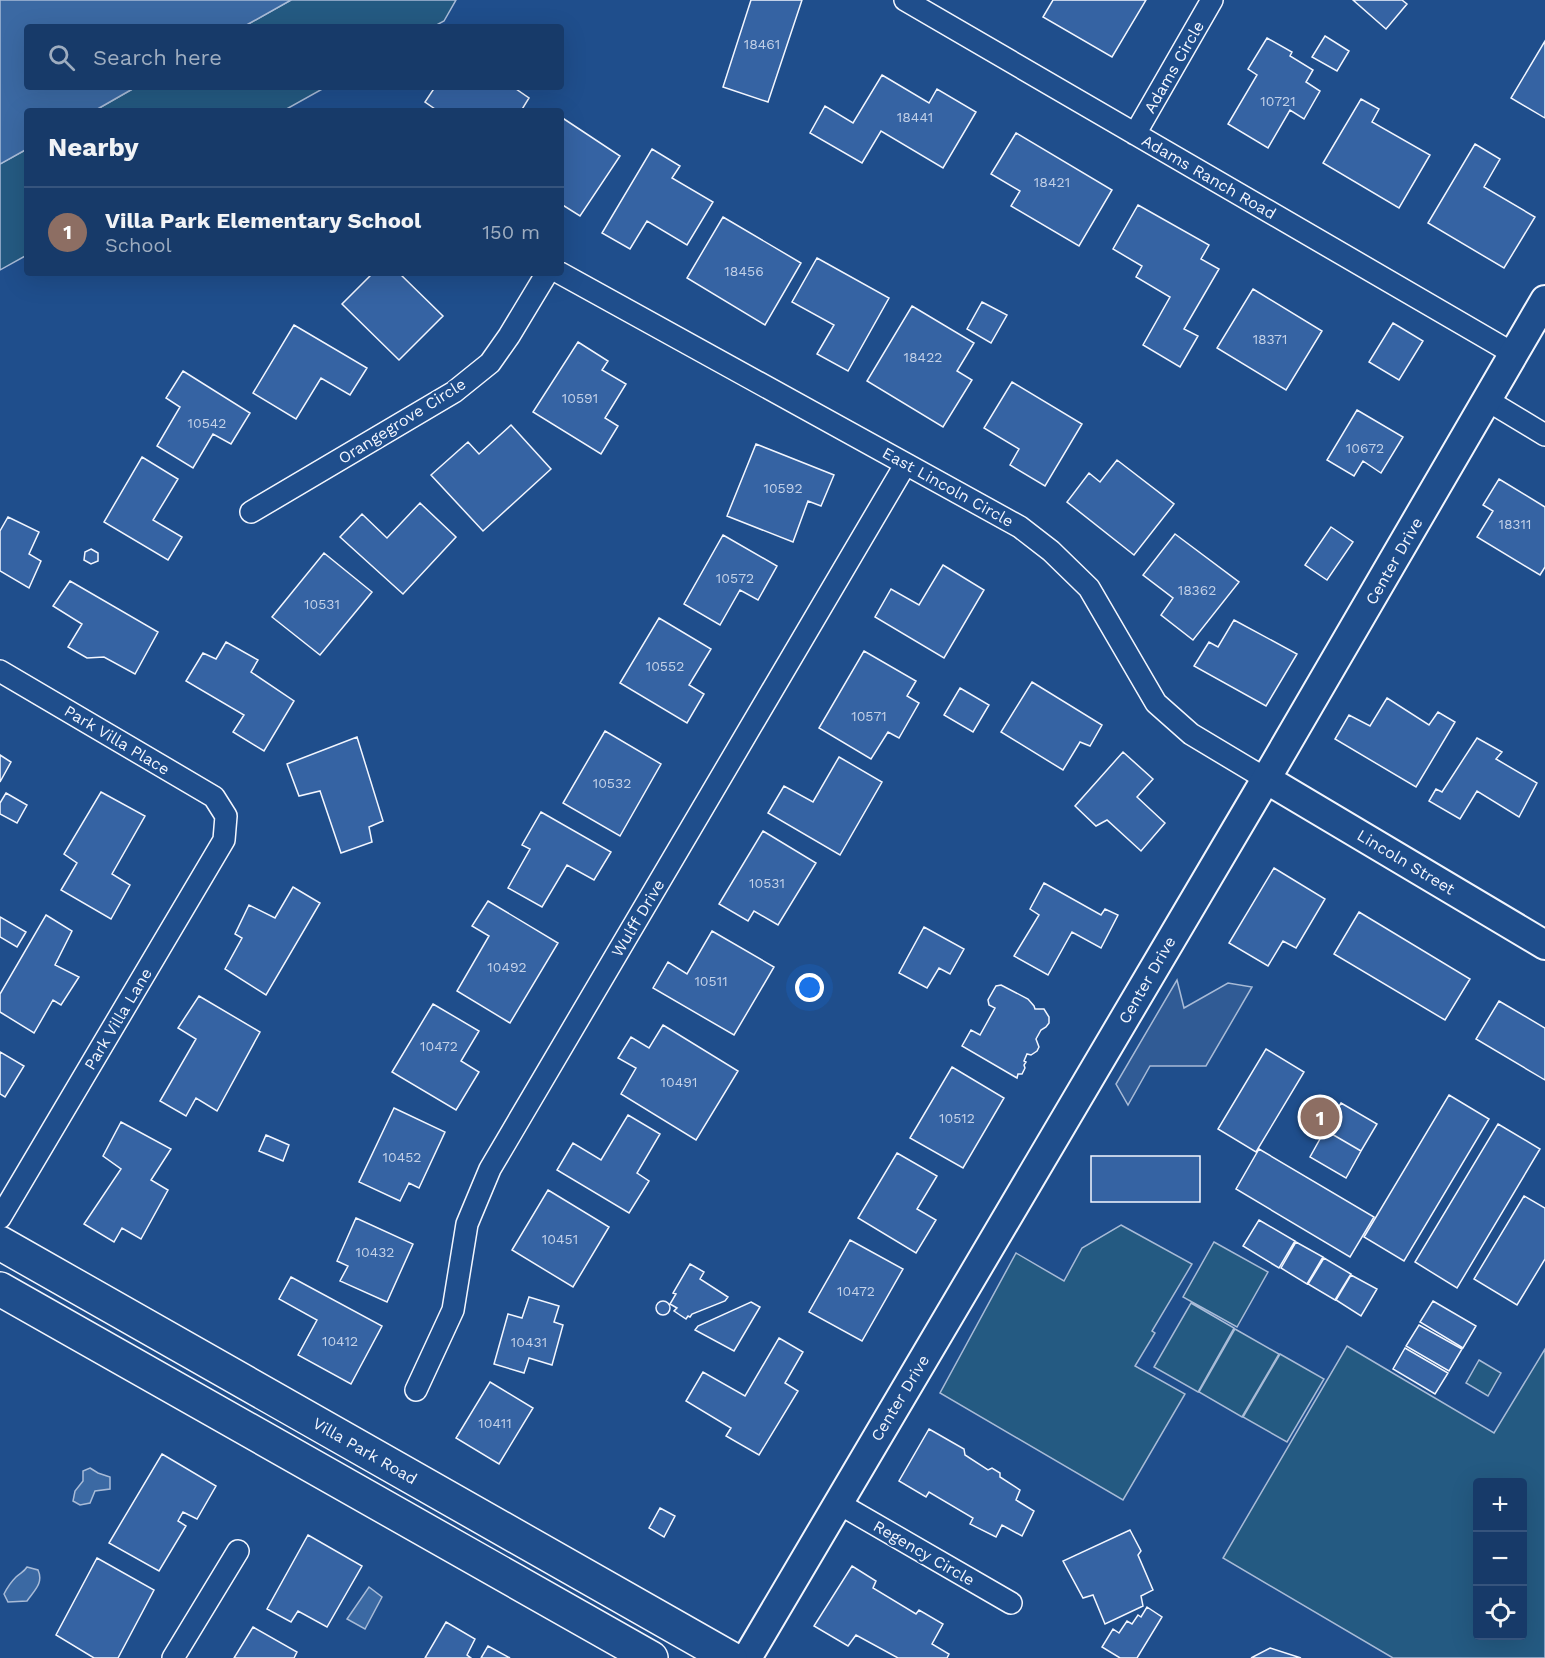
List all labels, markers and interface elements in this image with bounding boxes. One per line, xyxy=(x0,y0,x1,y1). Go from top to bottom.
street label: Adams Circle xyxy=(1140,18,1208,116)
search box xyxy=(24,24,564,90)
house number: 18461 xyxy=(744,36,780,52)
icon: search xyxy=(45,41,78,74)
text: Search here xyxy=(93,45,222,70)
house number: 10721 xyxy=(1260,93,1296,109)
house number: 18441 xyxy=(897,109,933,125)
street label: Adams Ranch Road xyxy=(1139,131,1279,223)
text: Nearby xyxy=(48,132,139,162)
house number: 18421 xyxy=(1034,174,1070,190)
text: Villa Park Elementary School xyxy=(105,208,421,233)
text: 1 xyxy=(63,220,72,244)
text: 150 m xyxy=(482,220,540,244)
text: School xyxy=(105,233,172,257)
house number: 18456 xyxy=(724,263,764,279)
house number: 18371 xyxy=(1253,331,1287,347)
house number: 18422 xyxy=(904,349,942,365)
street label: Orangegrove Circle xyxy=(335,374,469,468)
house number: 10591 xyxy=(562,390,598,406)
house number: 10542 xyxy=(187,415,227,431)
house number: 10672 xyxy=(1346,440,1384,456)
street label: East Lincoln Circle xyxy=(879,443,1017,531)
house number: 10592 xyxy=(763,480,803,496)
street label: Center Drive xyxy=(1361,514,1427,608)
house number: 18311 xyxy=(1499,516,1531,532)
house number: 10572 xyxy=(716,570,754,586)
house number: 18362 xyxy=(1178,582,1216,598)
house number: 10531 xyxy=(304,596,340,612)
house number: 10552 xyxy=(646,658,684,674)
street label: Park Villa Place xyxy=(61,701,173,779)
house number: 10571 xyxy=(851,708,887,724)
house number: 10532 xyxy=(593,775,631,791)
street label: Lincoln Street xyxy=(1354,825,1459,899)
house number: 10531 xyxy=(749,875,785,891)
street label: Wulff Drive xyxy=(607,876,669,960)
street label: Center Drive xyxy=(1114,933,1180,1027)
house number: 10492 xyxy=(487,959,527,975)
street label: Park Villa Lane xyxy=(80,965,156,1073)
house number: 10511 xyxy=(694,973,728,989)
your location xyxy=(795,973,824,1002)
house number: 10472 xyxy=(420,1038,458,1054)
house number: 10491 xyxy=(661,1074,697,1090)
pin: 1 xyxy=(1300,1094,1340,1140)
house number: 10512 xyxy=(939,1110,975,1126)
house number: 10452 xyxy=(382,1149,422,1165)
house number: 10451 xyxy=(542,1231,578,1247)
house number: 10432 xyxy=(355,1244,395,1260)
house number: 10472 xyxy=(837,1283,875,1299)
house number: 10412 xyxy=(322,1333,358,1349)
house number: 10431 xyxy=(511,1334,547,1350)
street label: Center Drive xyxy=(867,1351,933,1445)
street label: Villa Park Road xyxy=(310,1413,420,1489)
house number: 10411 xyxy=(478,1415,512,1431)
map controls xyxy=(1473,1478,1527,1640)
button: + xyxy=(1473,1478,1527,1532)
street label: Regency Circle xyxy=(870,1516,978,1590)
button: − xyxy=(1473,1532,1527,1586)
button: locate xyxy=(1473,1586,1527,1640)

